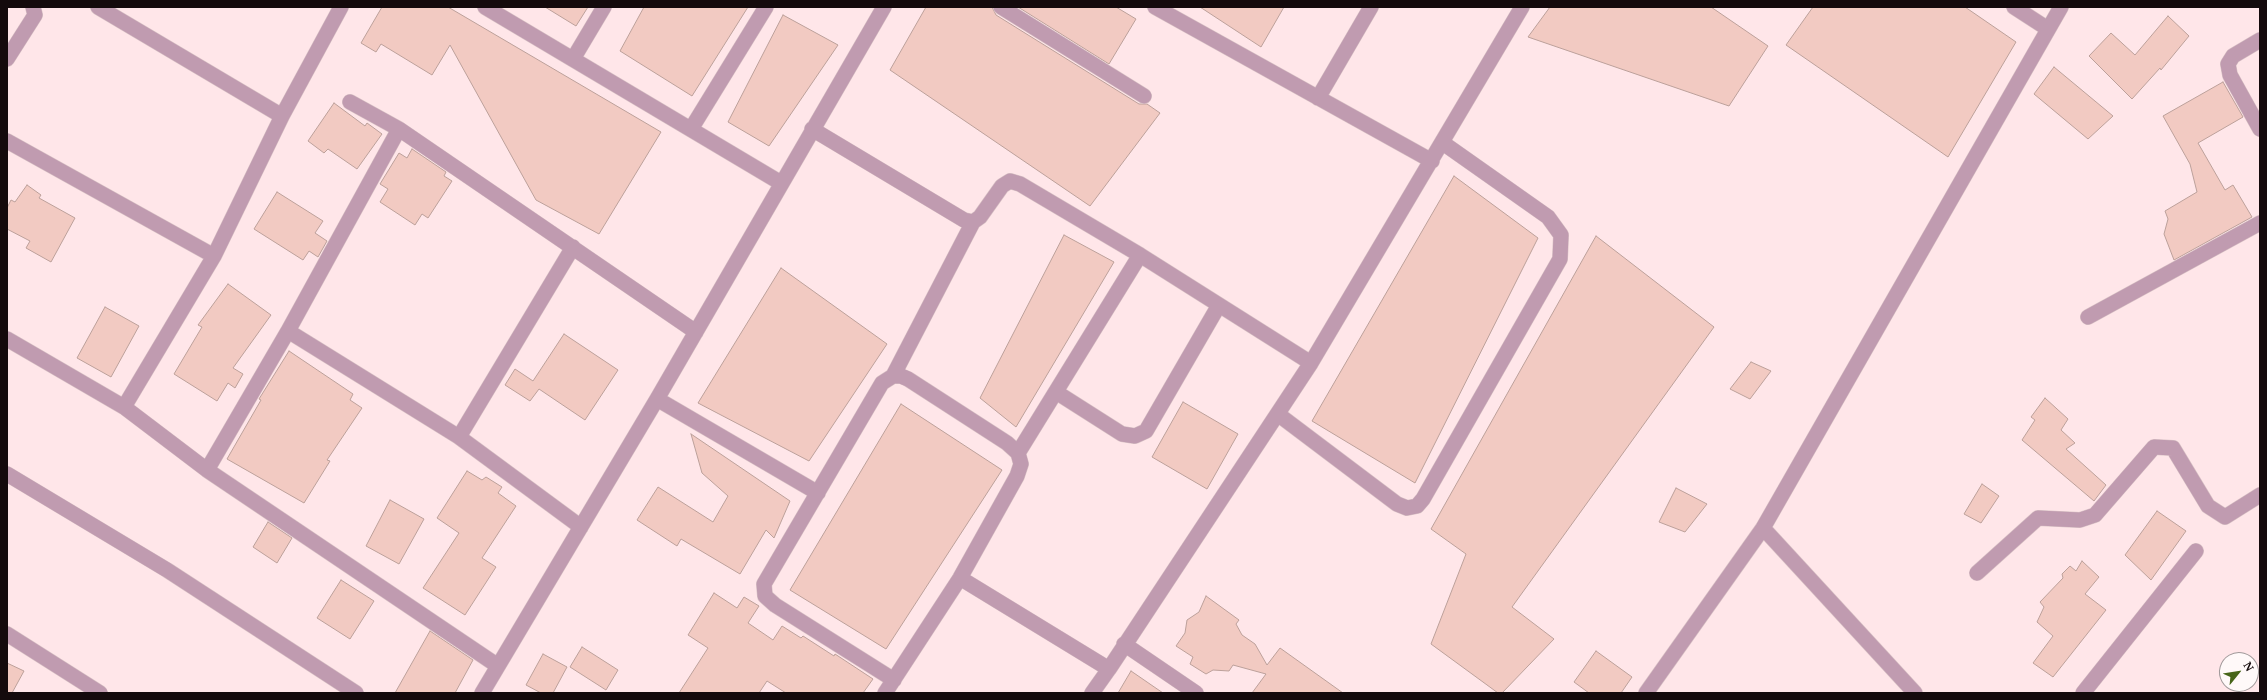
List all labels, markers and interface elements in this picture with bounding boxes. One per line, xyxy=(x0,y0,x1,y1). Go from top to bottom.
north arrow xyxy=(2219,652,2259,692)
text: N xyxy=(2240,659,2258,674)

